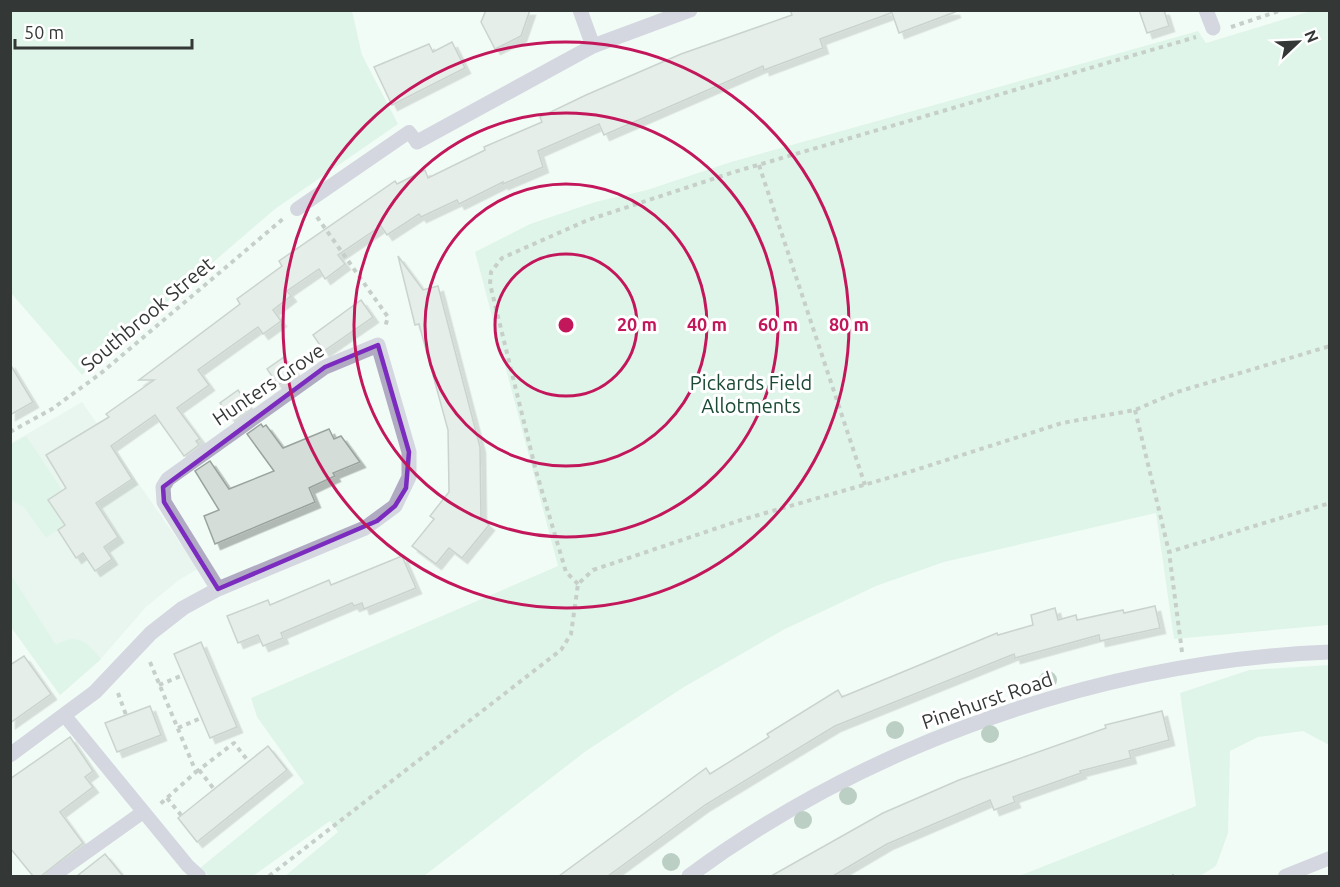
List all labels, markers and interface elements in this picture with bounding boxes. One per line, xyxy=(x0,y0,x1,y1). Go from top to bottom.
scale bar xyxy=(15,12,192,50)
north arrow xyxy=(1268,12,1328,72)
text: 50 m xyxy=(24,22,64,42)
text: N xyxy=(1301,27,1322,45)
street label: Southbrook Street xyxy=(76,252,218,376)
text: 20 m xyxy=(617,314,657,334)
text: 40 m xyxy=(687,314,727,334)
text: 60 m xyxy=(758,314,798,334)
text: 80 m xyxy=(829,314,869,334)
centre of rings xyxy=(556,315,576,335)
street label: Hunters Grove xyxy=(208,338,328,430)
park label: Pickards Field Allotments xyxy=(690,371,812,417)
street label: Pinehurst Road xyxy=(919,667,1055,733)

